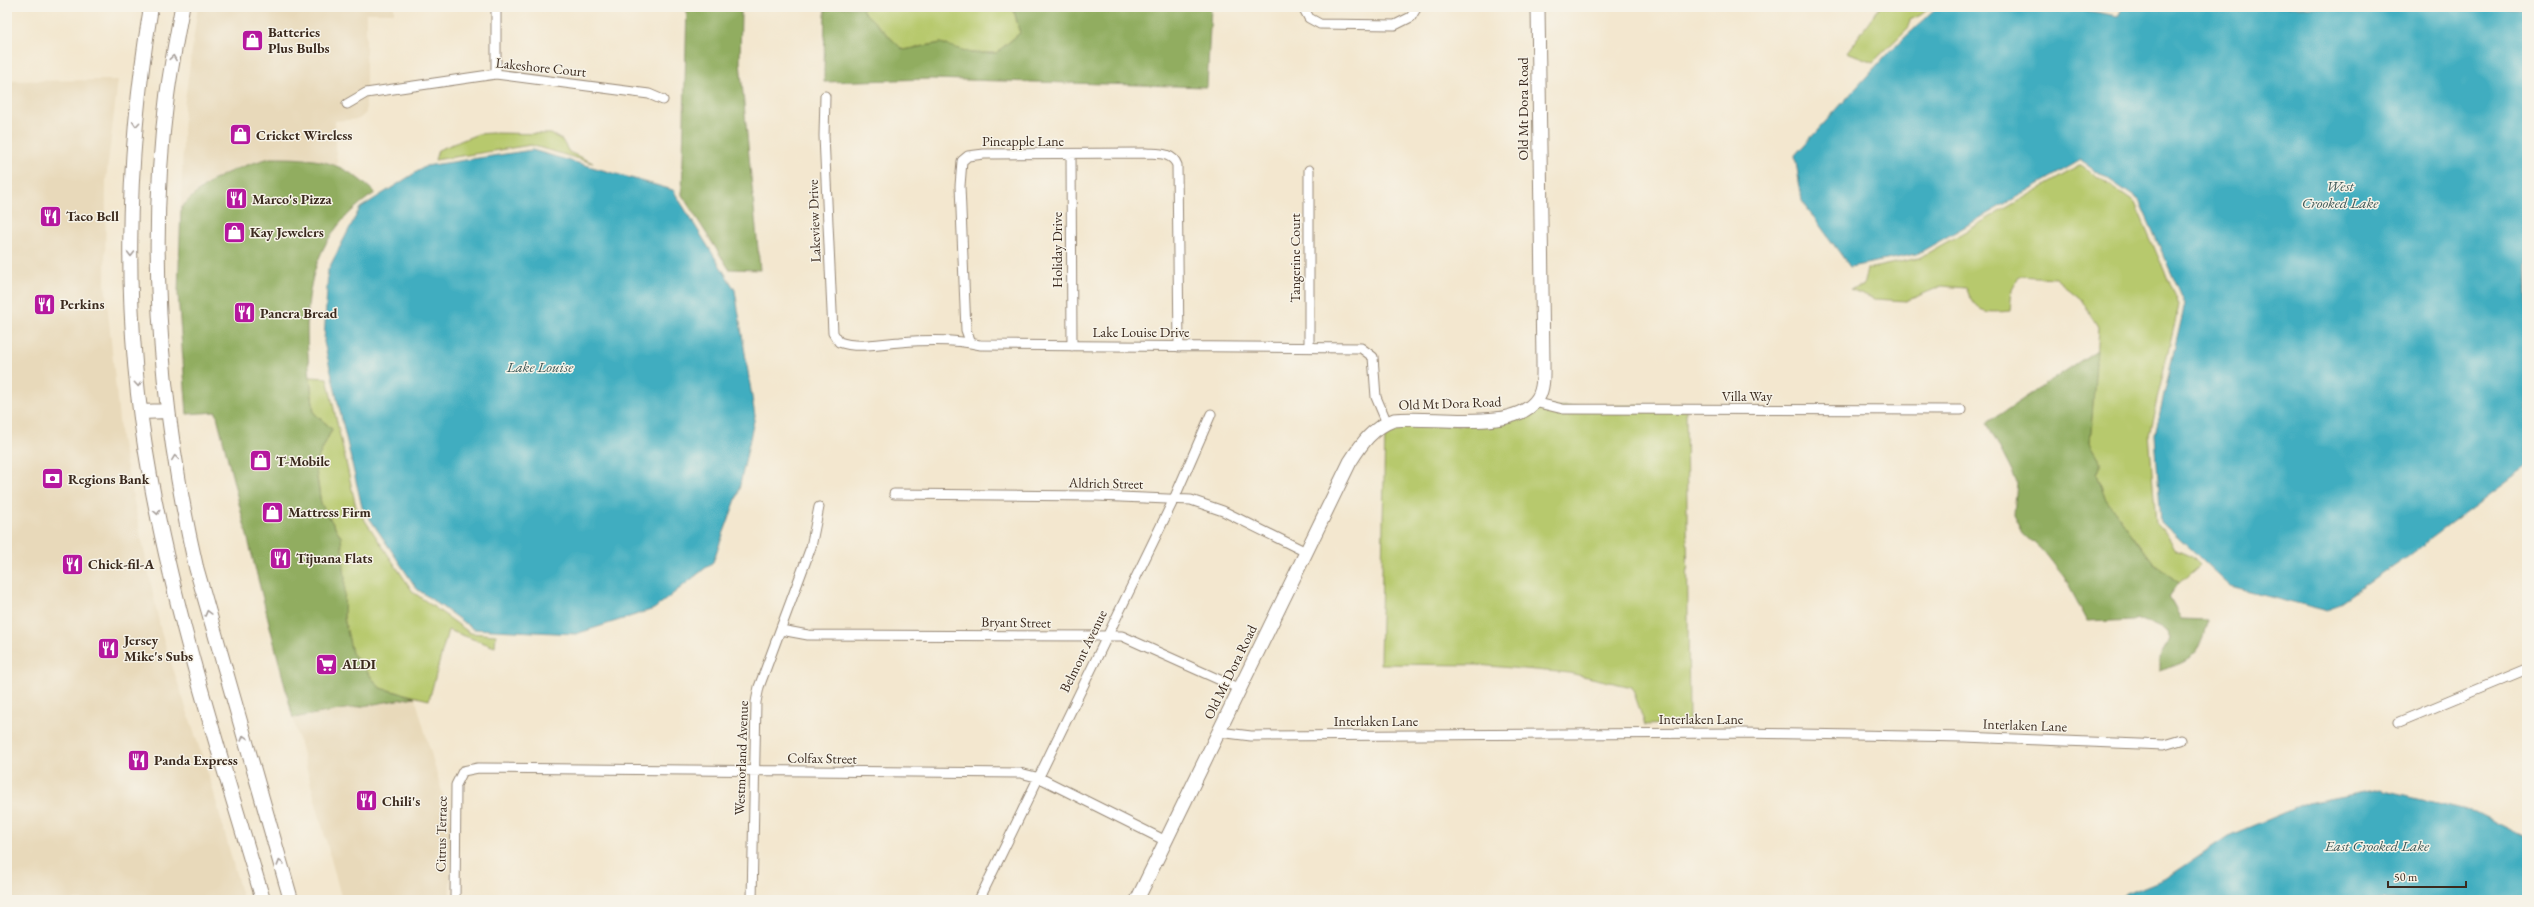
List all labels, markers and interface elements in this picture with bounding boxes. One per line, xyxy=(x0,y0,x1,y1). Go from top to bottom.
place label: Batteries Plus Bulbs xyxy=(268,23,330,57)
shop icon: Batteries Plus Bulbs xyxy=(240,27,266,53)
street label: Lakeshore Court xyxy=(495,53,588,81)
one-way arrow xyxy=(168,55,177,61)
street label: Old Mt Dora Road xyxy=(1514,57,1532,161)
one-way arrow xyxy=(132,121,141,127)
shop icon: Cricket Wireless xyxy=(228,122,254,148)
place label: Cricket Wireless xyxy=(256,126,352,144)
street label: Pineapple Lane xyxy=(982,132,1065,150)
water label: West Crooked Lake xyxy=(2302,176,2379,212)
street label: Lakeview Drive xyxy=(804,179,824,263)
restaurant icon: Marco's Pizza xyxy=(223,186,249,212)
place label: Marco's Pizza xyxy=(252,190,333,208)
restaurant icon: Taco Bell xyxy=(37,203,63,229)
place label: Taco Bell xyxy=(66,207,119,225)
street label: Holiday Drive xyxy=(1048,211,1066,288)
street label: Tangerine Court xyxy=(1286,213,1304,303)
shop icon: Kay Jewelers xyxy=(221,219,247,245)
place label: Kay Jewelers xyxy=(250,223,324,241)
one-way arrow xyxy=(127,251,135,257)
restaurant icon: Perkins xyxy=(32,291,58,317)
place label: Perkins xyxy=(60,295,104,313)
restaurant icon: Panera Bread xyxy=(231,300,257,326)
place label: Panera Bread xyxy=(260,304,338,322)
street label: Lake Louise Drive xyxy=(1092,323,1190,341)
water label: Lake Louise xyxy=(506,357,574,376)
one-way arrow xyxy=(134,381,143,387)
street label: Villa Way xyxy=(1722,387,1773,405)
street label: Old Mt Dora Road xyxy=(1398,392,1503,414)
shop icon: T-Mobile xyxy=(247,448,273,474)
place label: T-Mobile xyxy=(276,452,330,470)
one-way arrow xyxy=(171,455,180,461)
bank icon: Regions Bank xyxy=(39,466,65,492)
place label: Regions Bank xyxy=(68,470,150,488)
street label: Aldrich Street xyxy=(1067,473,1144,493)
shop icon: Mattress Firm xyxy=(260,499,286,525)
place label: Mattress Firm xyxy=(288,503,372,521)
one-way arrow xyxy=(152,509,161,515)
restaurant icon: Tijuana Flats xyxy=(267,545,293,571)
place label: Tijuana Flats xyxy=(296,549,373,567)
restaurant icon: Chick-fil-A xyxy=(60,551,86,577)
place label: Chick-fil-A xyxy=(88,555,155,573)
street label: Belmont Avenue xyxy=(1055,606,1111,695)
one-way arrow xyxy=(205,609,213,616)
street label: Bryant Street xyxy=(981,612,1052,632)
street label: Old Mt Dora Road xyxy=(1199,621,1261,722)
place label: Jersey Mike's Subs xyxy=(122,631,193,665)
restaurant icon: Jersey Mike's Subs xyxy=(96,635,122,661)
supermarket icon: ALDI xyxy=(314,651,340,677)
place label: ALDI xyxy=(341,655,376,673)
street label: Westmorland Avenue xyxy=(730,700,752,816)
street label: Interlaken Lane xyxy=(1659,710,1744,728)
street label: Interlaken Lane xyxy=(1334,712,1419,730)
street label: Interlaken Lane xyxy=(1982,715,2068,735)
one-way arrow xyxy=(240,734,249,741)
restaurant icon: Panda Express xyxy=(125,747,151,773)
street label: Colfax Street xyxy=(787,748,857,768)
place label: Panda Express xyxy=(154,751,238,769)
restaurant icon: Chili's xyxy=(353,788,379,814)
place label: Chili's xyxy=(382,792,420,810)
street label: Citrus Terrace xyxy=(431,795,451,872)
water label: East Crooked Lake xyxy=(2324,836,2430,855)
one-way arrow xyxy=(276,859,285,866)
scale bar xyxy=(2388,863,2466,889)
text: 50 m xyxy=(2394,869,2418,885)

